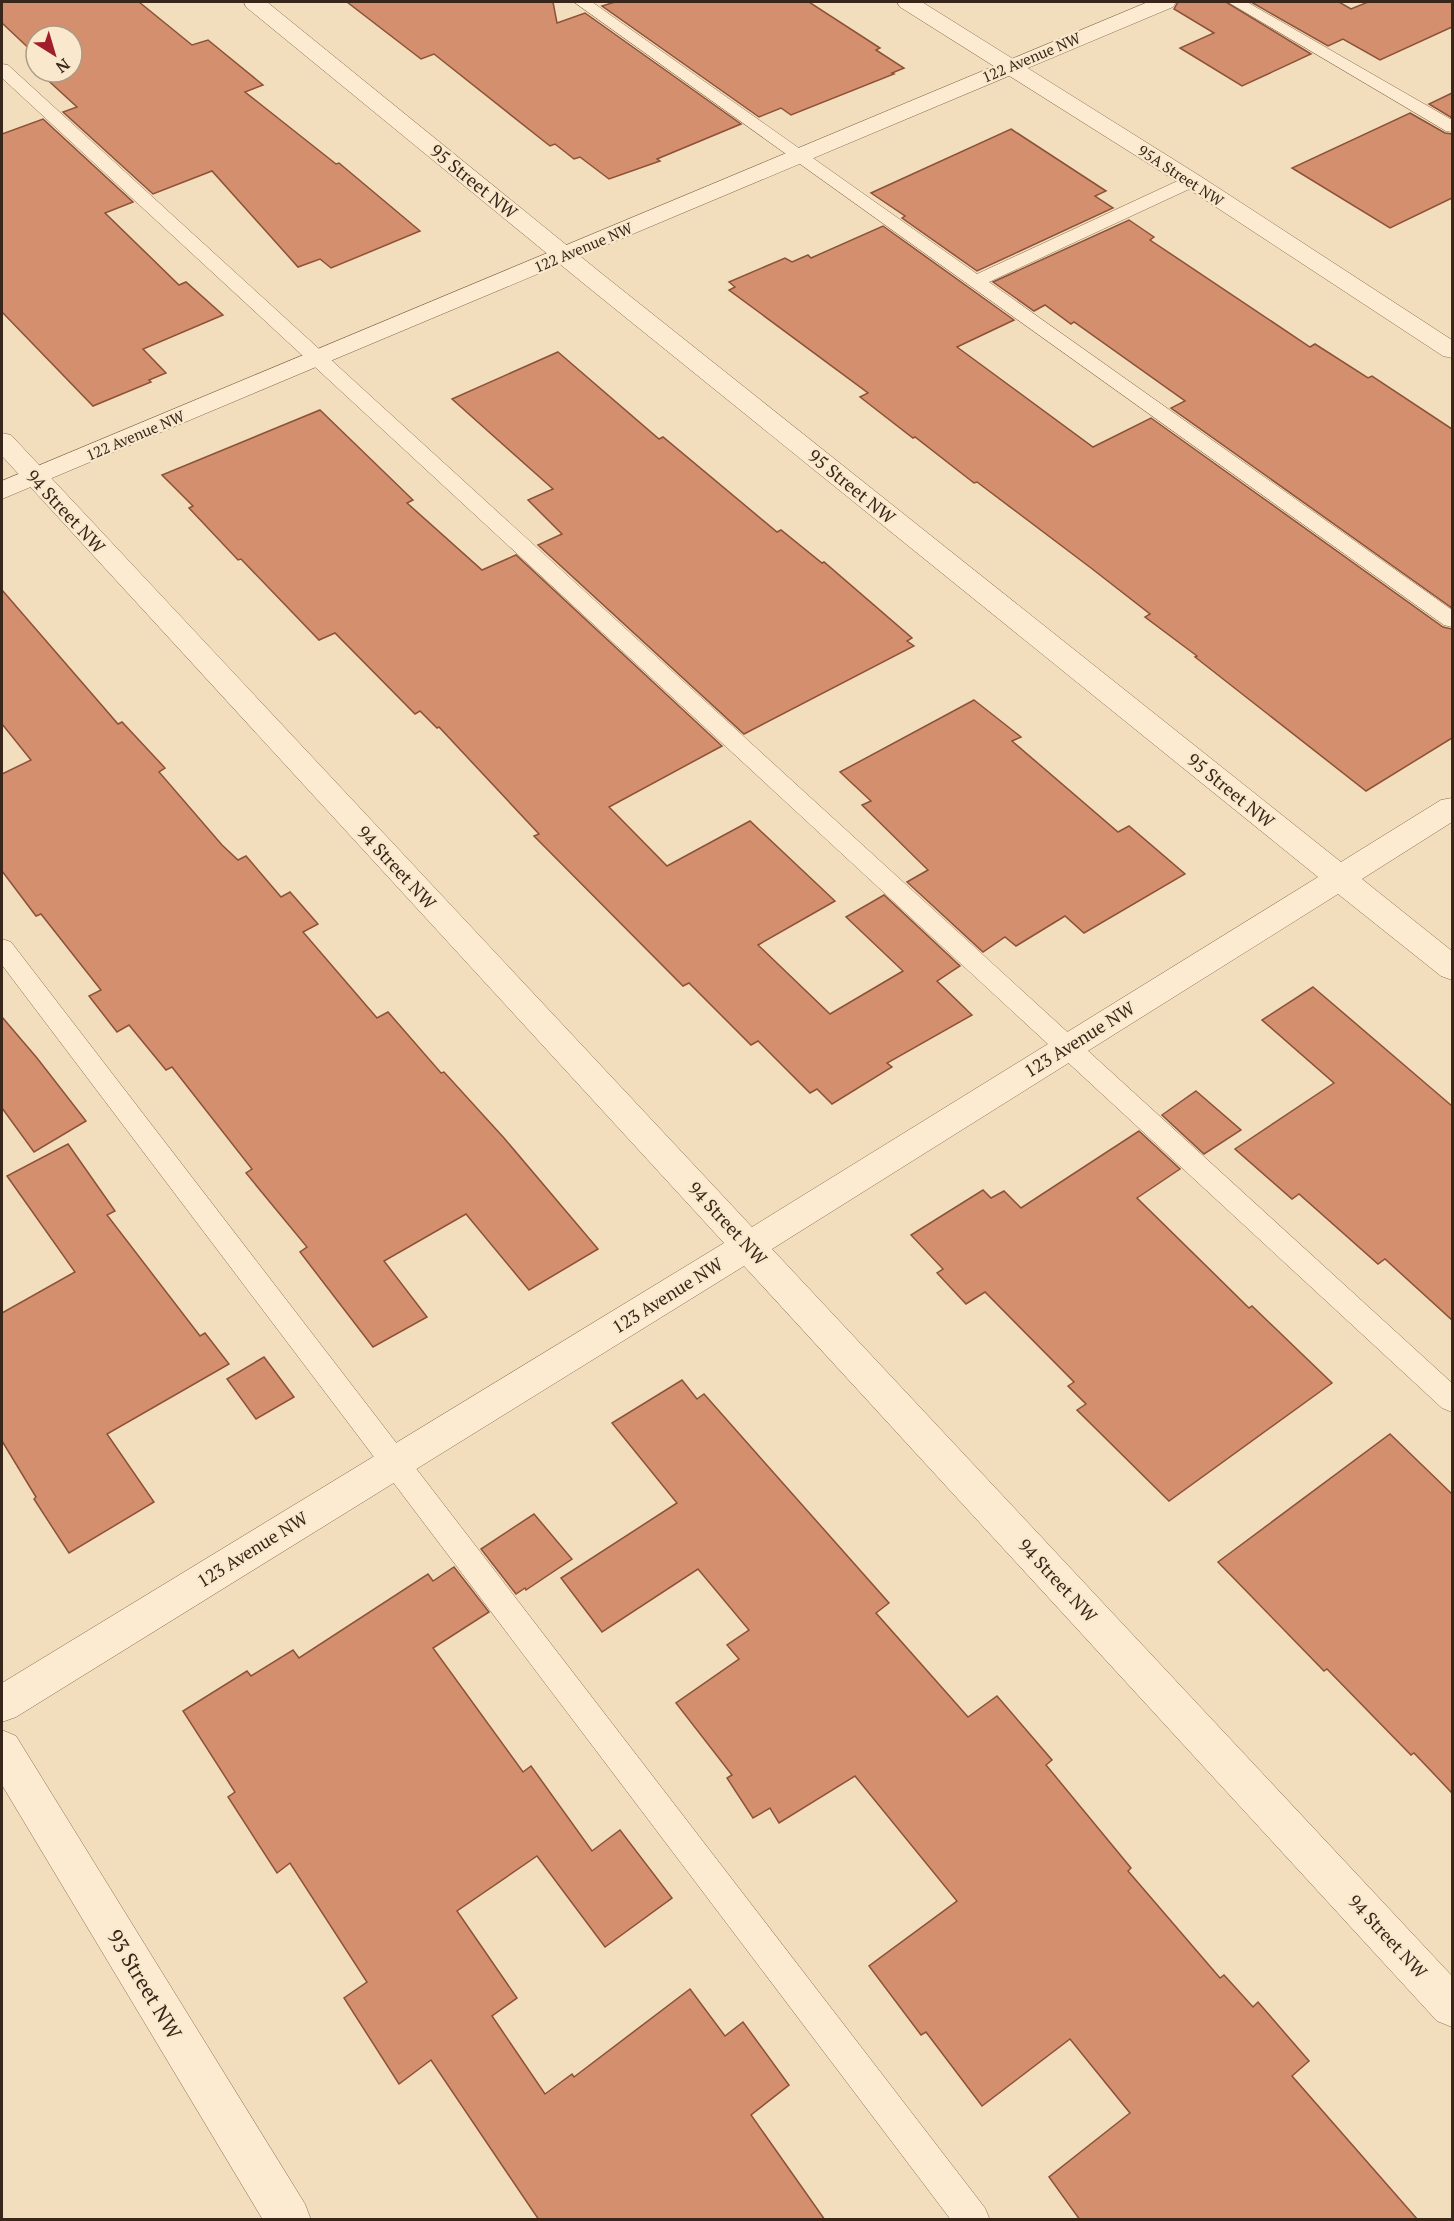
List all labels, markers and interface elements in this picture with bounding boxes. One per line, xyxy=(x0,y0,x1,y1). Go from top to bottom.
north arrow xyxy=(24,24,84,84)
street label: 122 Avenue NW xyxy=(979,27,1084,87)
text: N xyxy=(52,54,74,78)
street label: 95 Street NW xyxy=(425,138,523,224)
street label: 95A Street NW xyxy=(1134,140,1228,211)
street label: 122 Avenue NW xyxy=(531,217,636,277)
street label: 122 Avenue NW xyxy=(83,405,188,465)
street label: 95 Street NW xyxy=(803,443,901,529)
street label: 94 Street NW xyxy=(21,464,111,558)
street label: 95 Street NW xyxy=(1182,747,1280,833)
street label: 94 Street NW xyxy=(352,820,442,914)
street label: 123 Avenue NW xyxy=(1019,995,1139,1083)
street label: 94 Street NW xyxy=(683,1176,773,1270)
street label: 123 Avenue NW xyxy=(607,1251,727,1339)
street label: 123 Avenue NW xyxy=(192,1505,312,1593)
street label: 94 Street NW xyxy=(1013,1533,1103,1627)
street label: 94 Street NW xyxy=(1343,1889,1433,1983)
street label: 93 Street NW xyxy=(101,1924,189,2045)

